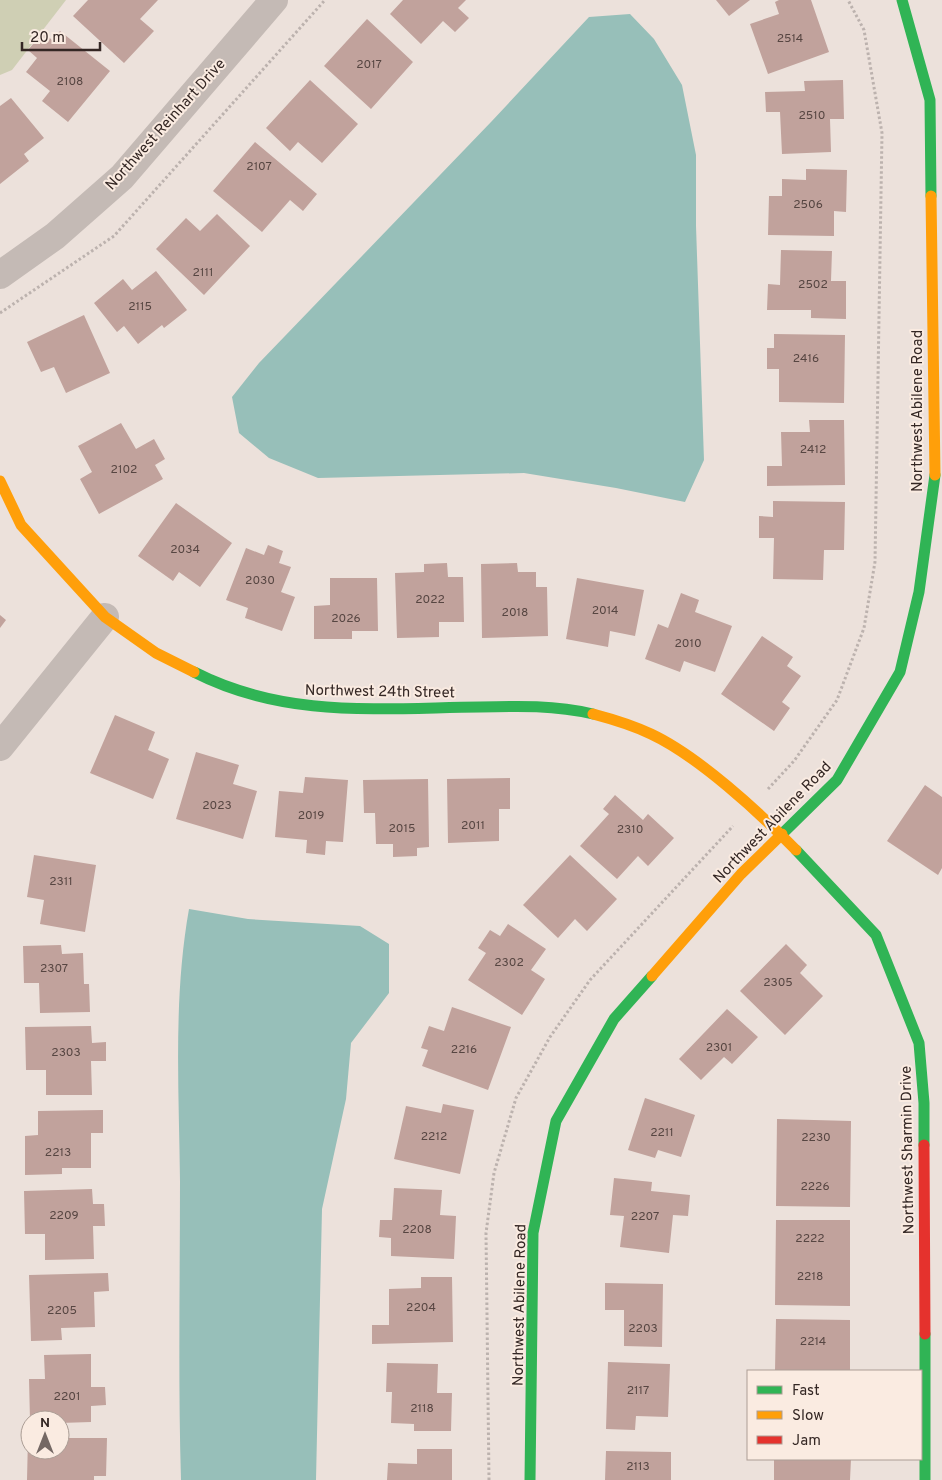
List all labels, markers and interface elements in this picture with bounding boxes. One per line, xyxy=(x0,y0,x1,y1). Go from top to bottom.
scale bar xyxy=(22,20,100,52)
text: 20 m xyxy=(30,29,65,48)
house number: 2514 xyxy=(777,31,803,47)
street label: Northwest Reinhart Drive xyxy=(102,55,230,195)
house number: 2017 xyxy=(356,57,382,73)
house number: 2108 xyxy=(57,74,83,90)
house number: 2510 xyxy=(799,108,825,124)
house number: 2107 xyxy=(246,159,272,175)
house number: 2506 xyxy=(793,197,823,213)
house number: 2111 xyxy=(193,265,213,281)
house number: 2502 xyxy=(798,277,828,293)
house number: 2115 xyxy=(128,299,152,315)
street label: Northwest Abilene Road xyxy=(909,330,928,492)
house number: 2416 xyxy=(793,351,819,367)
house number: 2412 xyxy=(800,442,826,458)
house number: 2102 xyxy=(111,462,137,478)
house number: 2034 xyxy=(170,542,200,558)
house number: 2030 xyxy=(245,573,275,589)
house number: 2022 xyxy=(415,592,445,608)
house number: 2014 xyxy=(592,603,618,619)
house number: 2018 xyxy=(502,605,528,621)
house number: 2026 xyxy=(331,611,361,627)
house number: 2010 xyxy=(674,636,702,652)
street label: Northwest 24th Street xyxy=(305,682,455,703)
street label: Northwest Abilene Road xyxy=(710,758,836,888)
house number: 2023 xyxy=(202,798,232,814)
house number: 2019 xyxy=(298,808,324,824)
house number: 2011 xyxy=(461,818,485,834)
house number: 2015 xyxy=(389,821,415,837)
house number: 2310 xyxy=(617,822,643,838)
house number: 2311 xyxy=(49,874,73,890)
house number: 2302 xyxy=(494,955,524,971)
house number: 2307 xyxy=(40,961,68,977)
house number: 2305 xyxy=(763,975,793,991)
house number: 2301 xyxy=(706,1040,732,1056)
house number: 2216 xyxy=(451,1042,477,1058)
house number: 2303 xyxy=(51,1045,81,1061)
street label: Northwest Sharmin Drive xyxy=(898,1066,919,1234)
house number: 2211 xyxy=(650,1125,674,1141)
house number: 2212 xyxy=(421,1129,447,1145)
house number: 2230 xyxy=(801,1130,831,1146)
house number: 2213 xyxy=(45,1145,71,1161)
house number: 2226 xyxy=(800,1179,830,1195)
house number: 2209 xyxy=(49,1208,79,1224)
house number: 2207 xyxy=(631,1209,659,1225)
house number: 2208 xyxy=(402,1222,432,1238)
street label: Northwest Abilene Road xyxy=(510,1224,531,1386)
house number: 2222 xyxy=(795,1231,825,1247)
house number: 2218 xyxy=(797,1269,823,1285)
house number: 2204 xyxy=(406,1300,436,1316)
house number: 2205 xyxy=(47,1303,77,1319)
house number: 2203 xyxy=(628,1321,658,1337)
house number: 2214 xyxy=(800,1334,826,1350)
legend xyxy=(747,1370,922,1460)
text: Fast xyxy=(792,1382,820,1401)
house number: 2117 xyxy=(627,1383,649,1399)
house number: 2201 xyxy=(54,1389,80,1405)
house number: 2118 xyxy=(410,1401,434,1417)
text: Slow xyxy=(792,1407,824,1426)
north arrow xyxy=(20,1410,70,1460)
text: N xyxy=(40,1415,50,1432)
text: Jam xyxy=(792,1432,821,1451)
house number: 2113 xyxy=(626,1459,650,1475)

